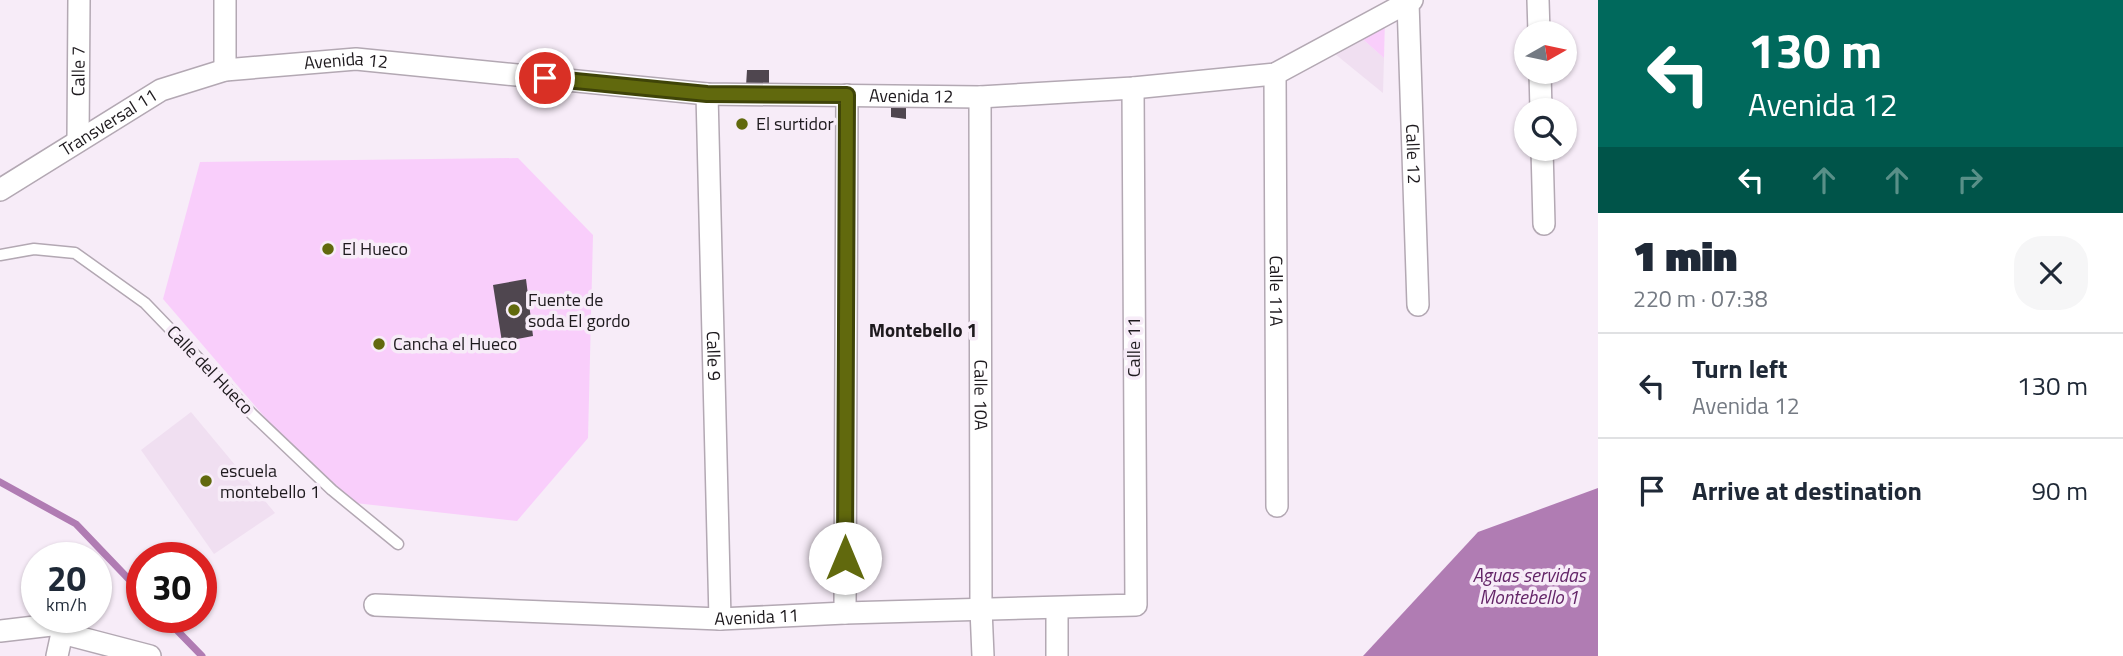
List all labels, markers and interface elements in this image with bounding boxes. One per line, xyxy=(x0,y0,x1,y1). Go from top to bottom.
text: 130 m xyxy=(1748,12,1882,87)
north arrow xyxy=(1514,21,1577,84)
map controls xyxy=(1514,21,1577,161)
icon: left xyxy=(1633,28,1724,119)
street label: Avenida 12 xyxy=(303,45,389,76)
street label: Calle 7 xyxy=(64,46,92,96)
pin xyxy=(515,48,575,108)
icon: arrive xyxy=(526,59,564,97)
text: Avenida 12 xyxy=(1748,80,1898,128)
street label: Transversal 11 xyxy=(54,81,163,163)
street label: Avenida 12 xyxy=(869,82,954,110)
button: search xyxy=(1514,98,1577,161)
place label: El surtidor xyxy=(756,110,834,137)
marker: El surtidor xyxy=(734,116,750,132)
street label: Calle 12 xyxy=(1399,123,1428,185)
icon: left xyxy=(1732,161,1770,199)
icon: ahead xyxy=(1805,161,1843,199)
icon: ahead xyxy=(1878,161,1916,199)
icon: right xyxy=(1951,161,1989,199)
text: 1 min xyxy=(1633,223,1737,287)
place label: El Hueco xyxy=(342,235,408,262)
button: close xyxy=(2014,236,2088,310)
marker: El Hueco xyxy=(320,241,336,257)
street label: Calle 11A xyxy=(1263,255,1290,327)
text: 220 m · 07:38 xyxy=(1633,281,1768,316)
place label: Fuente de soda El gordo xyxy=(528,286,630,334)
marker: Fuente de soda El gordo xyxy=(506,302,522,318)
district label: Montebello 1 xyxy=(869,315,977,344)
street label: Calle 11 xyxy=(1120,317,1147,377)
street label: Calle del Hueco xyxy=(161,319,260,420)
place label: Cancha el Hueco xyxy=(393,330,517,357)
street label: Calle 9 xyxy=(700,330,728,381)
marker: Cancha el Hueco xyxy=(371,336,387,352)
text: Turn left xyxy=(1692,349,1787,388)
street label: Calle 10A xyxy=(968,359,995,431)
text: 130 m xyxy=(2017,366,2088,405)
icon: left xyxy=(1633,367,1671,405)
text: Avenida 12 xyxy=(1692,388,1800,423)
place label: escuela montebello 1 xyxy=(220,457,320,505)
text: Arrive at destination xyxy=(1692,471,1922,510)
text: 90 m xyxy=(2031,471,2088,510)
icon: arrive xyxy=(1633,472,1671,510)
marker: escuela montebello 1 xyxy=(198,473,214,489)
position arrow xyxy=(808,521,882,595)
speed limit sign: 30 xyxy=(126,542,217,633)
text: 20 xyxy=(47,551,86,605)
water label: Aguas servidas Montebello 1 xyxy=(1472,560,1587,611)
text: km/h xyxy=(46,591,87,618)
street label: Avenida 11 xyxy=(714,601,799,632)

